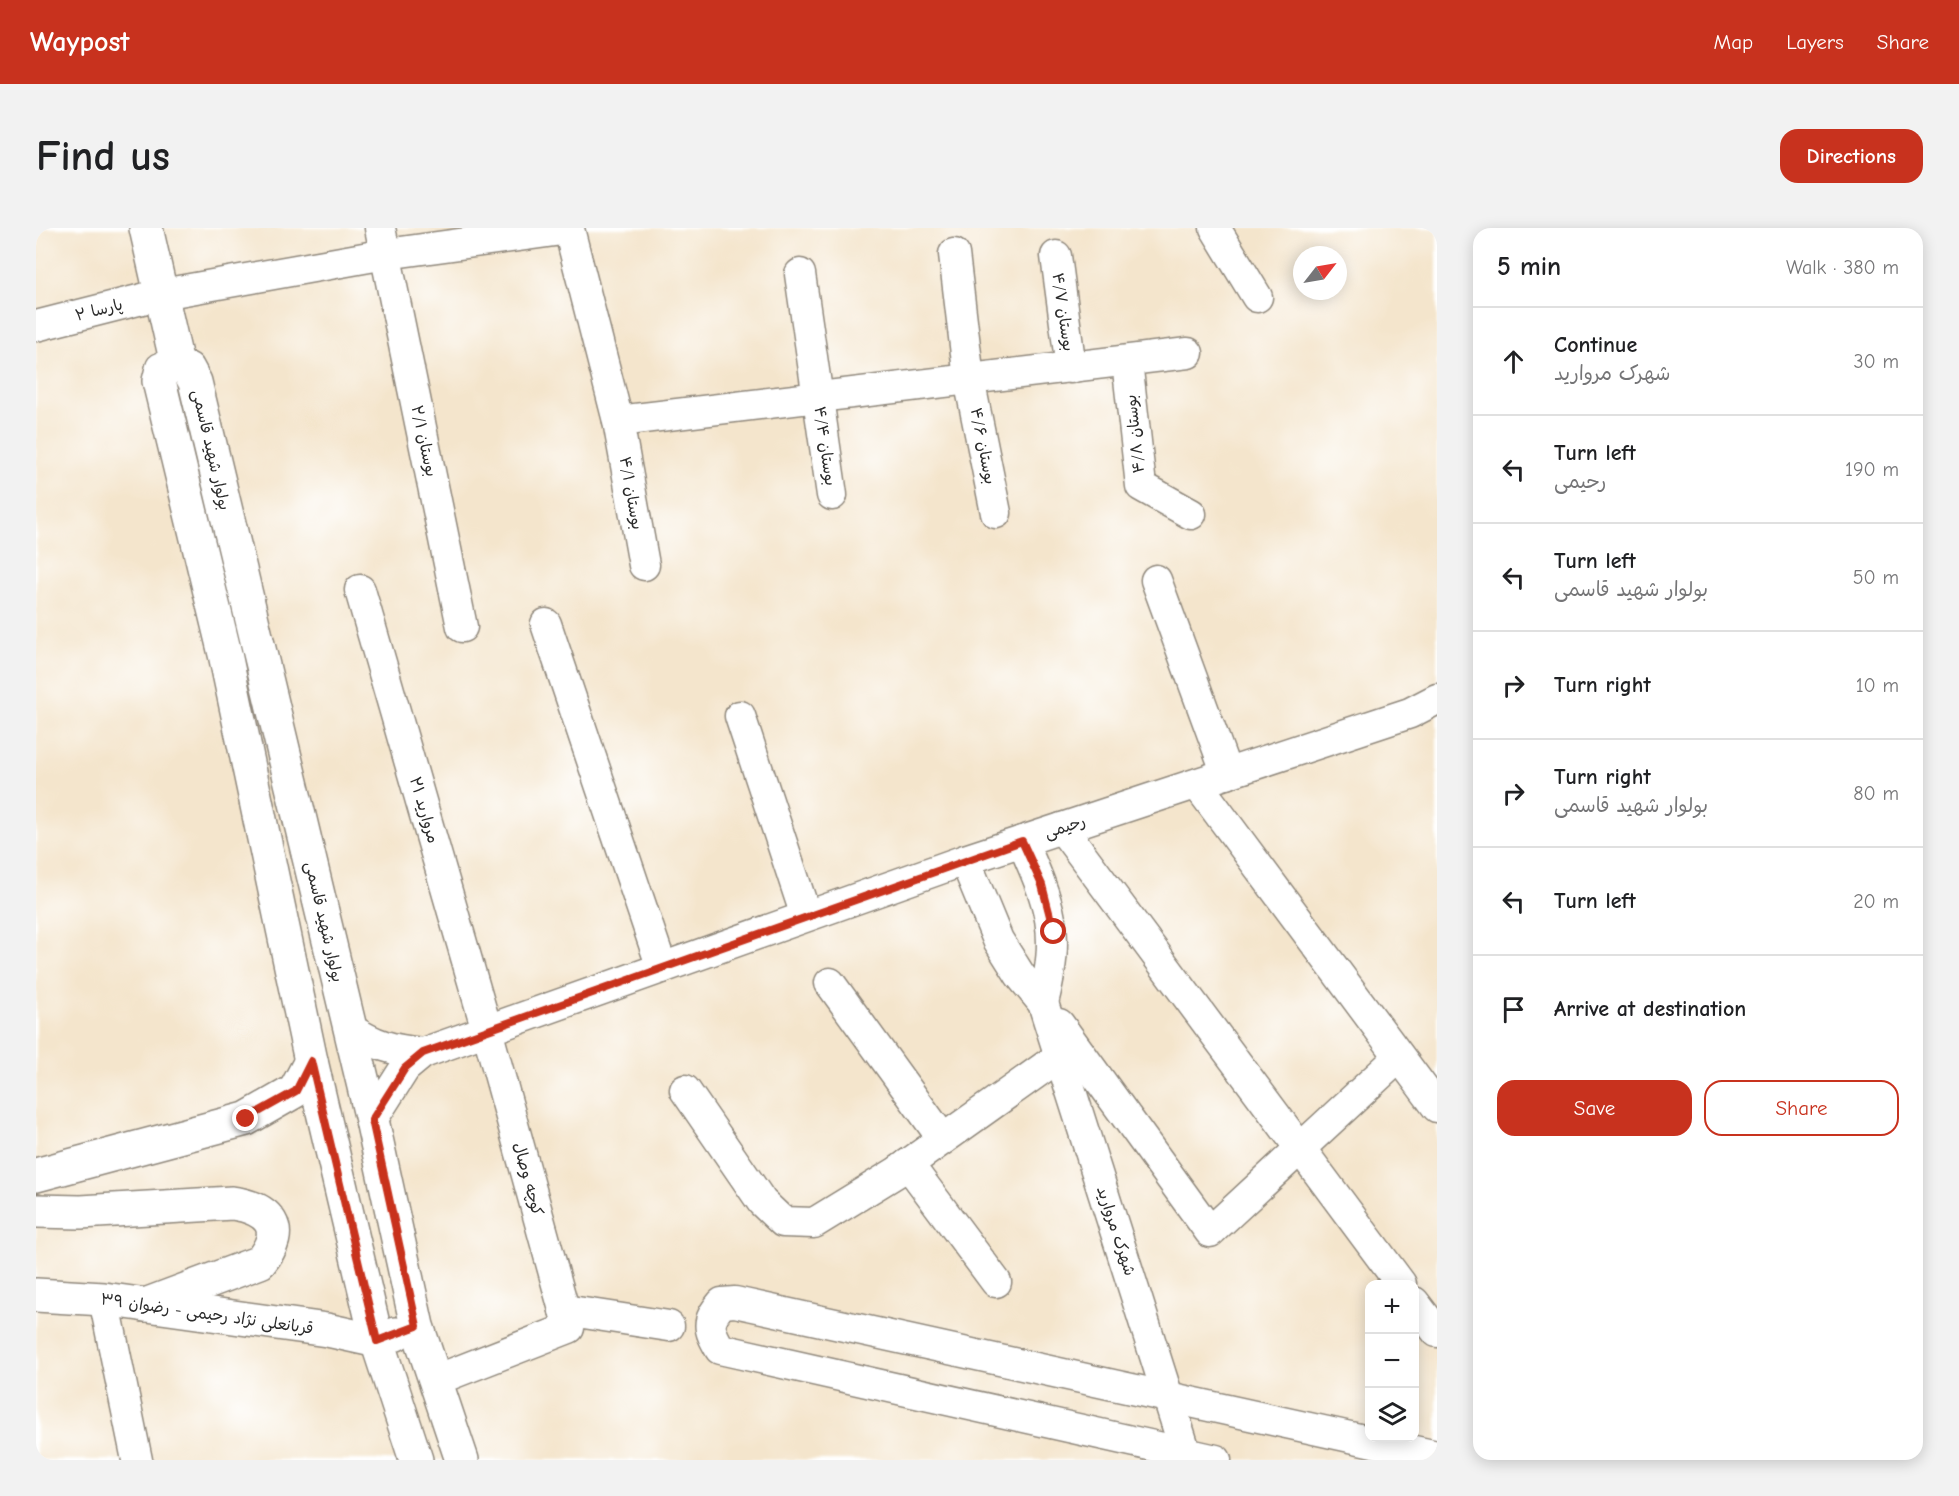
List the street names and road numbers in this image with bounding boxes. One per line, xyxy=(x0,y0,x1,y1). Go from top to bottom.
street label: بوستان ۴/۷ xyxy=(1048,271,1077,353)
street label: پارسا ۲ xyxy=(73,295,125,326)
street label: بولوار شهید قاسمی xyxy=(187,388,234,512)
street label: بوستان ۴/۸ xyxy=(1122,394,1149,474)
street label: بوستان ۲/۱ xyxy=(407,404,440,479)
street label: بوستان ۴/۴ xyxy=(810,405,839,487)
street label: بوستان ۴/۶ xyxy=(966,406,999,486)
street label: بوستان ۴/۱ xyxy=(615,455,646,531)
street label: مروارید ۲۱ xyxy=(406,775,442,845)
street label: رحیمی xyxy=(1042,812,1088,843)
street label: بولوار شهید قاسمی xyxy=(300,860,347,984)
street label: کوچه وصال xyxy=(509,1140,546,1218)
street label: شهرک مروارید xyxy=(1093,1184,1139,1278)
street label: قربانعلی نژاد رحیمی - رضوان ۳۹ xyxy=(99,1290,314,1339)

